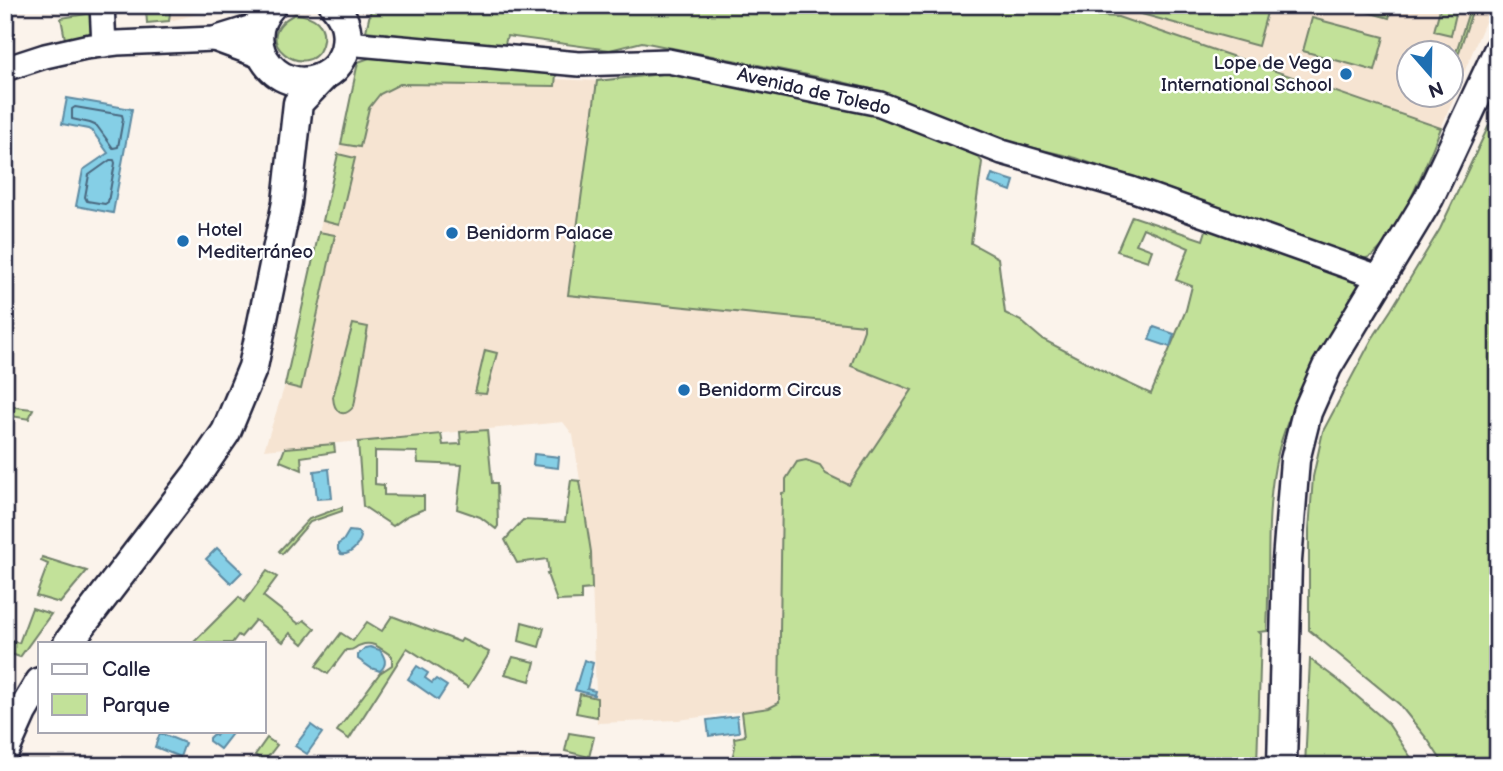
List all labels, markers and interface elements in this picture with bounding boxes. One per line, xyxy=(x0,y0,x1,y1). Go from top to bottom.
north arrow xyxy=(1394,38,1464,108)
place label: Lope de Vega International School xyxy=(1161,52,1332,97)
street label: Avenida de Toledo xyxy=(735,63,893,121)
marker: Lope de Vega International School xyxy=(1338,66,1354,82)
text: N xyxy=(1425,75,1446,102)
place label: Hotel Mediterráneo xyxy=(197,219,313,264)
place label: Benidorm Palace xyxy=(466,222,613,245)
marker: Benidorm Palace xyxy=(444,225,460,241)
marker: Hotel Mediterráneo xyxy=(175,233,191,249)
place label: Benidorm Circus xyxy=(698,379,841,402)
marker: Benidorm Circus xyxy=(676,382,692,398)
legend xyxy=(38,642,266,732)
text: Calle xyxy=(102,657,151,682)
text: Parque xyxy=(102,693,170,718)

